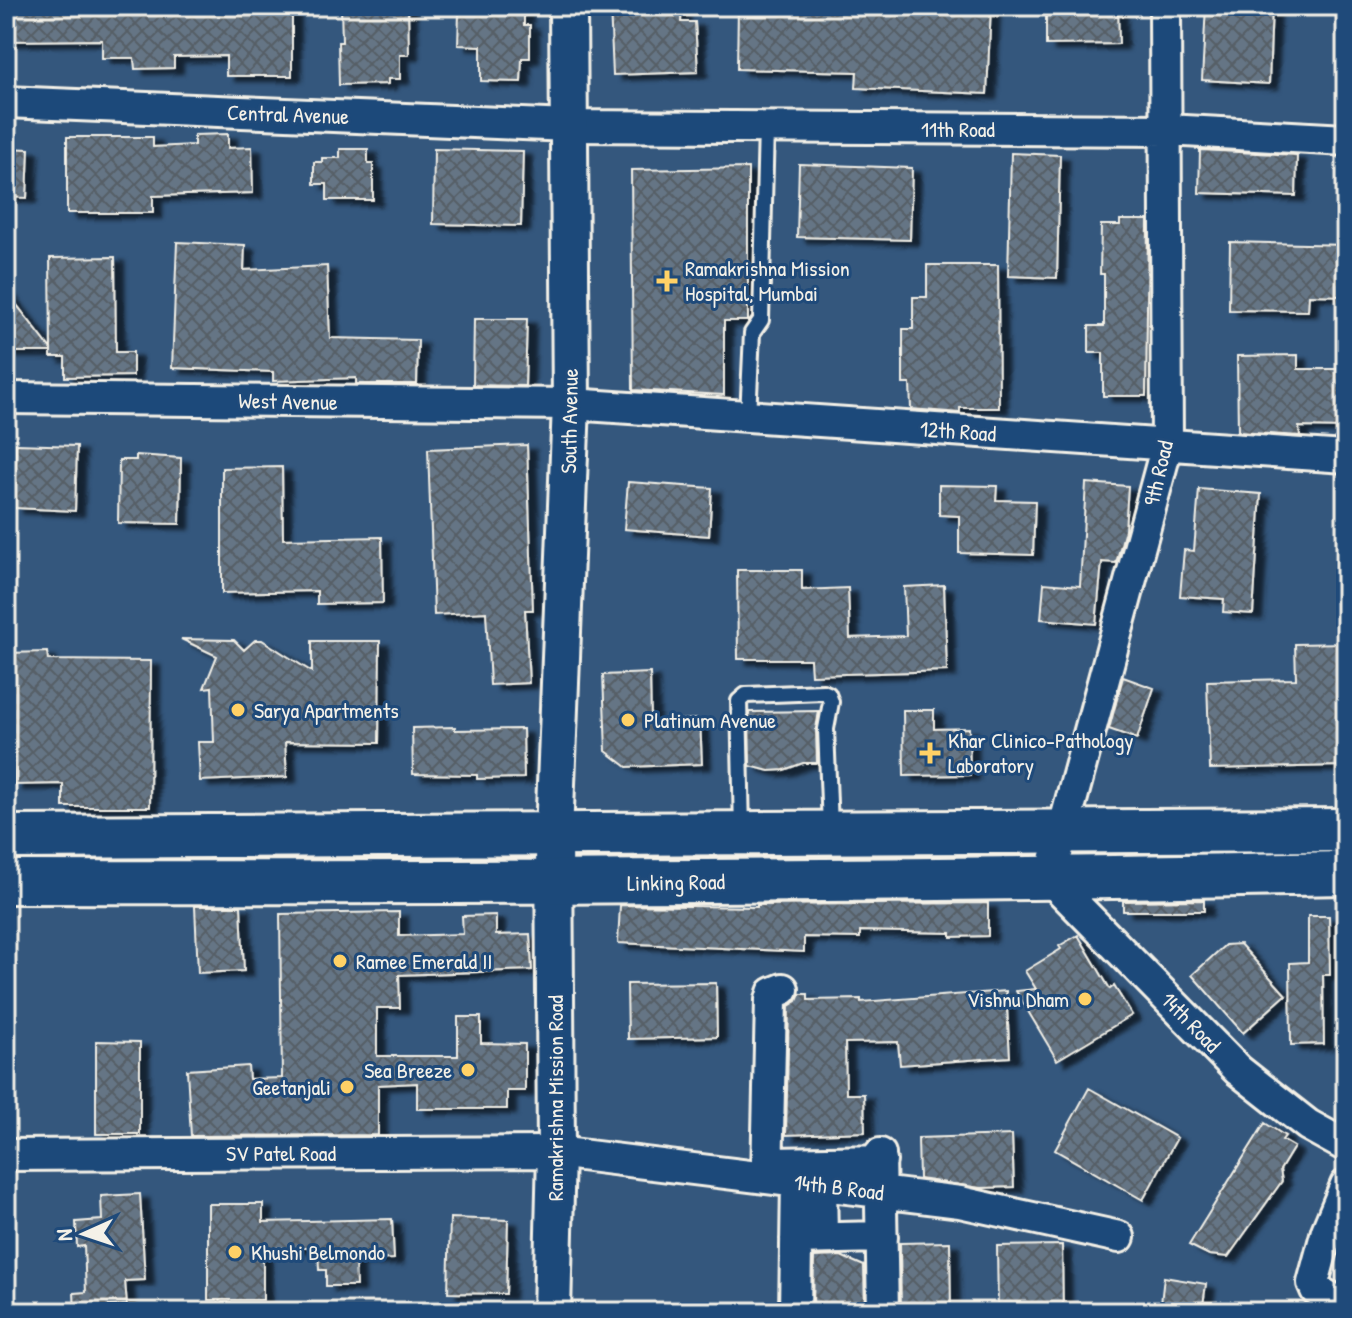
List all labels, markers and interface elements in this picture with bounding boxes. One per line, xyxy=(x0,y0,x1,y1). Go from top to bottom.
street label: Central Avenue xyxy=(226,97,350,131)
street label: 11th Road xyxy=(921,114,995,144)
place label: Ramakrishna Mission Hospital, Mumbai xyxy=(685,253,850,308)
marker: Ramakrishna Mission Hospital, Mumbai xyxy=(656,270,678,292)
street label: South Avenue xyxy=(553,368,585,474)
street label: West Avenue xyxy=(238,385,338,417)
street label: 12th Road xyxy=(919,413,997,449)
street label: 9th Road xyxy=(1136,437,1180,509)
place label: Sarya Apartments xyxy=(254,695,399,725)
marker: Sarya Apartments xyxy=(229,701,247,719)
place label: Platinum Avenue xyxy=(644,705,776,735)
marker: Platinum Avenue xyxy=(619,711,637,729)
place label: Khar Clinico-Pathology Laboratory xyxy=(948,725,1134,780)
marker: Khar Clinico-Pathology Laboratory xyxy=(919,742,941,764)
street label: Linking Road xyxy=(627,866,726,898)
place label: Ramee Emerald II xyxy=(356,946,493,976)
marker: Ramee Emerald II xyxy=(331,952,349,970)
place label: Vishnu Dham xyxy=(967,984,1069,1014)
street label: 14th Road xyxy=(1154,985,1228,1059)
marker: Vishnu Dham xyxy=(1076,990,1094,1008)
street label: Ramakrishna Mission Road xyxy=(540,995,570,1201)
place label: Sea Breeze xyxy=(364,1055,452,1085)
marker: Sea Breeze xyxy=(459,1061,477,1079)
place label: Geetanjali xyxy=(252,1072,331,1102)
marker: Geetanjali xyxy=(338,1078,356,1096)
street label: SV Patel Road xyxy=(226,1138,336,1168)
street label: 14th B Road xyxy=(792,1167,886,1207)
north arrow xyxy=(44,1194,124,1274)
text: N xyxy=(49,1228,79,1242)
place label: Khushi Belmondo xyxy=(251,1237,385,1267)
marker: Khushi Belmondo xyxy=(226,1243,244,1261)

